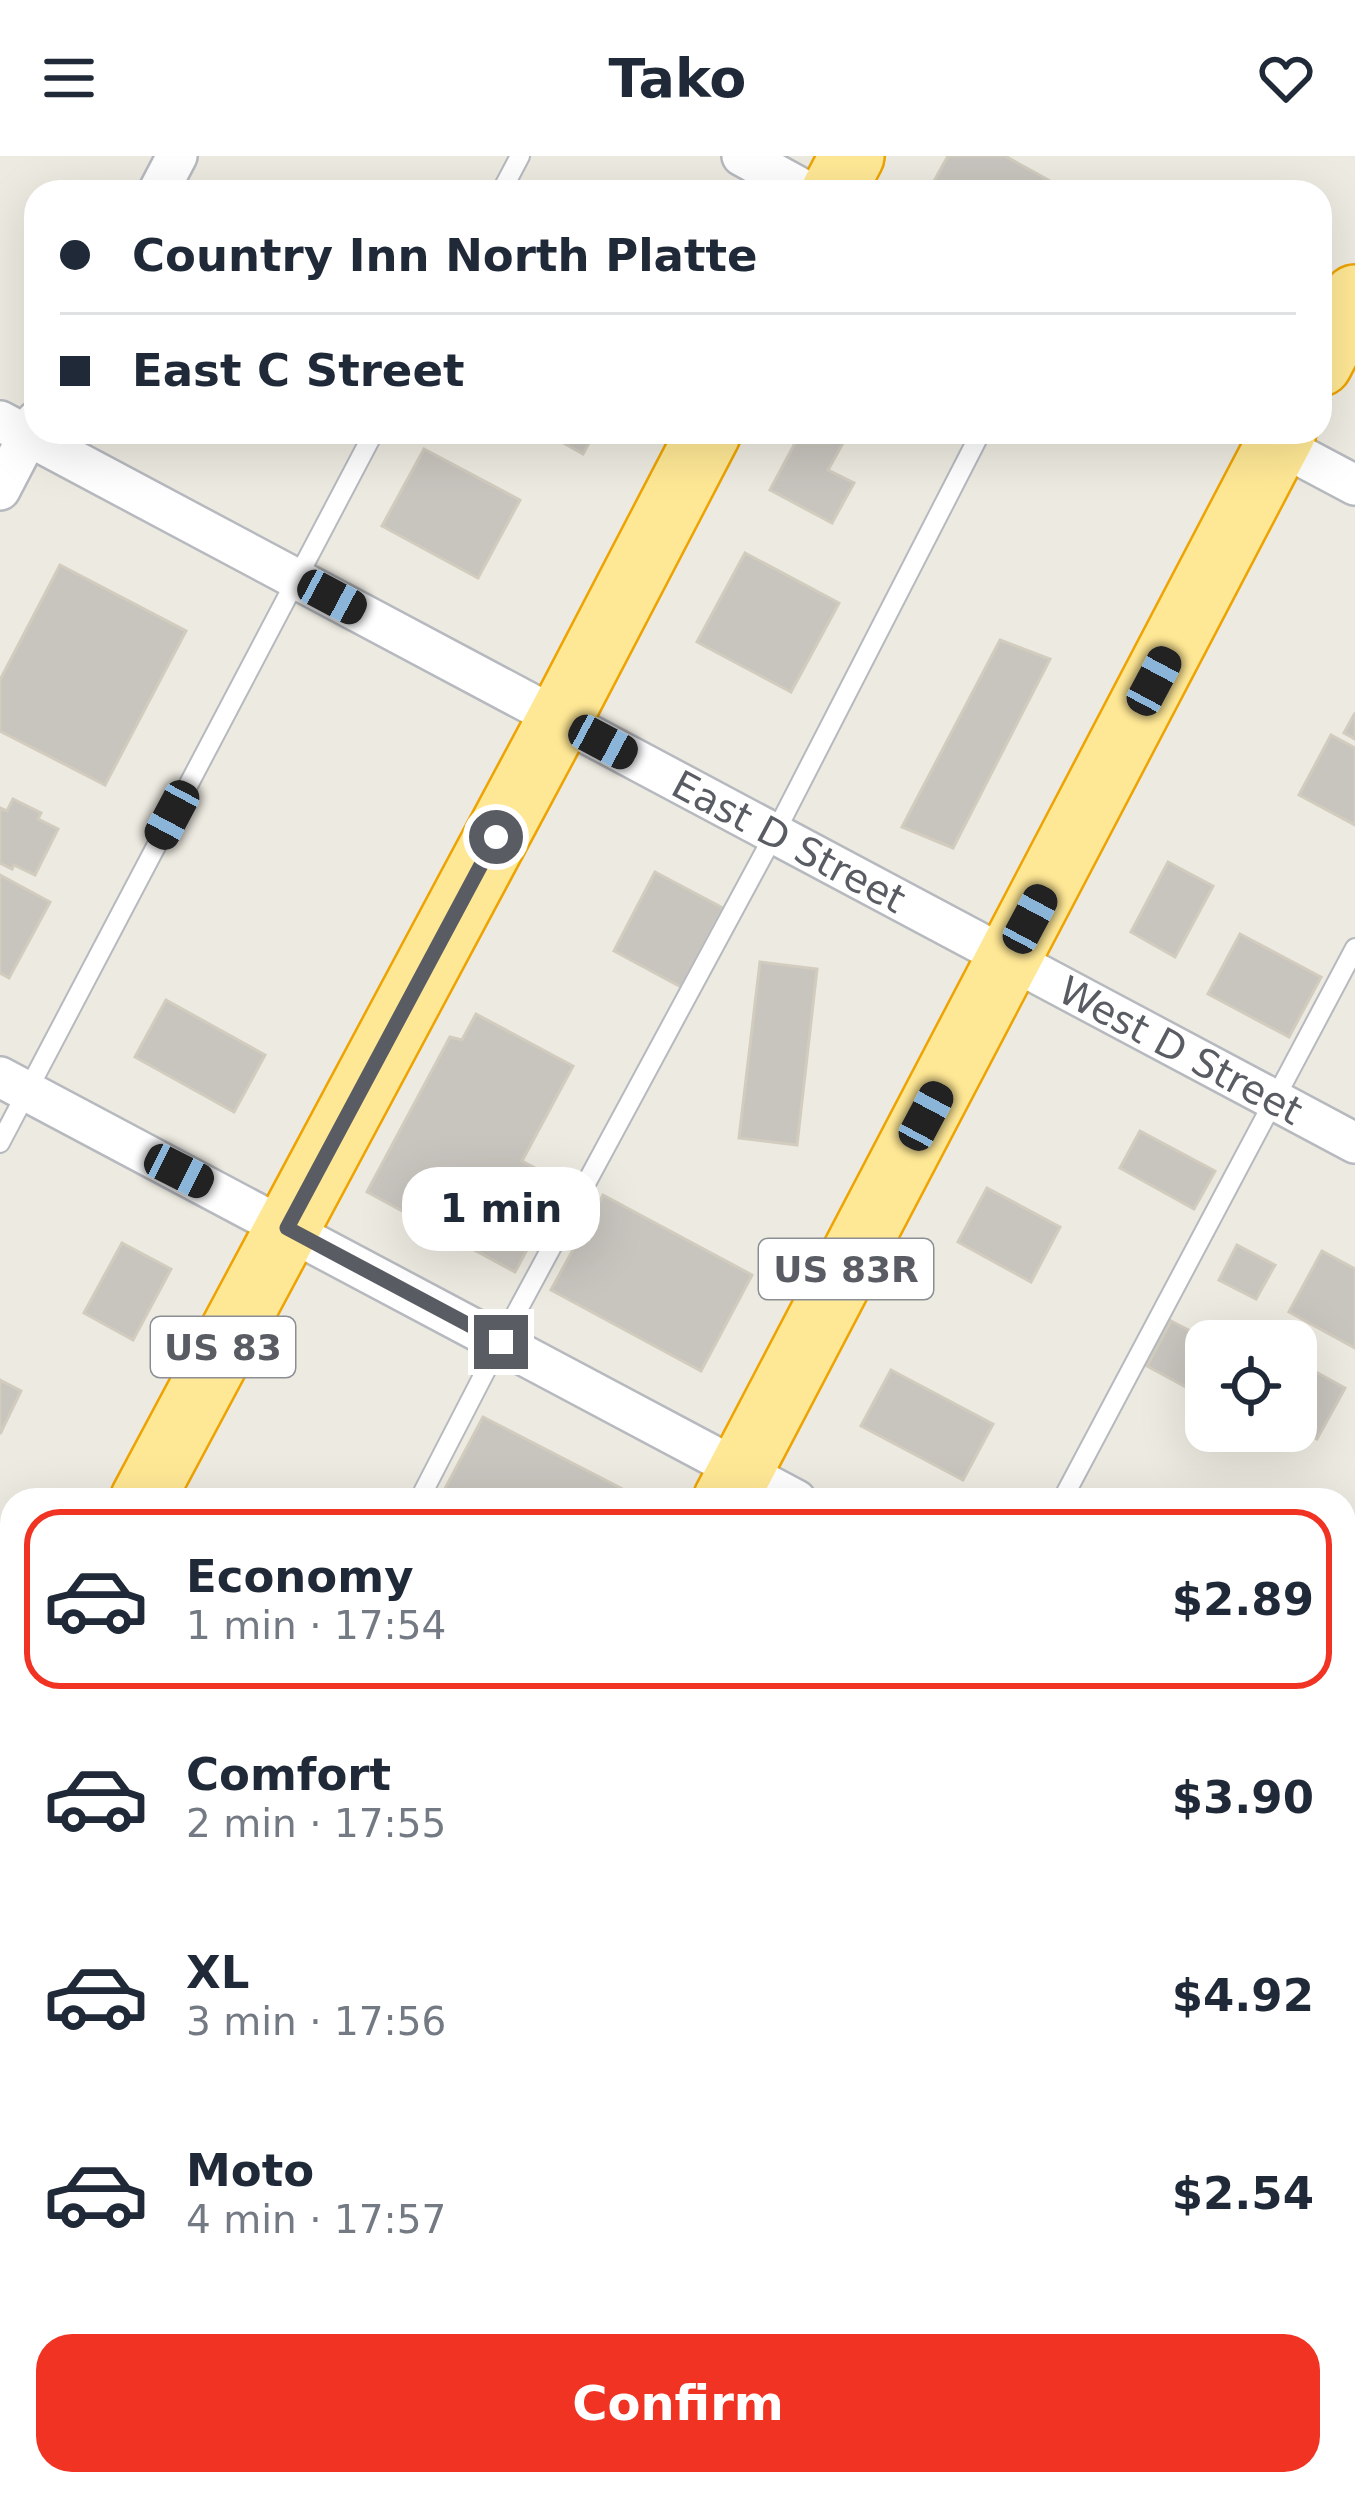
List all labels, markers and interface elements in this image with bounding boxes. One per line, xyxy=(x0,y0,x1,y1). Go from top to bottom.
icon: menu xyxy=(36,45,102,111)
icon: heart xyxy=(1253,45,1319,111)
text: Tako xyxy=(609,47,746,110)
text: Country Inn North Platte xyxy=(132,229,758,282)
text: East C Street xyxy=(132,344,464,397)
car xyxy=(292,564,372,630)
car xyxy=(1121,641,1187,721)
car xyxy=(563,709,643,775)
street label: East D Street xyxy=(665,761,913,922)
car xyxy=(139,775,205,855)
route start xyxy=(469,810,523,864)
car xyxy=(997,879,1063,959)
street label: West D Street xyxy=(1051,967,1310,1134)
car xyxy=(893,1076,959,1156)
car xyxy=(139,1139,219,1203)
callout: 1 min xyxy=(402,1168,600,1252)
text: 1 min xyxy=(440,1186,562,1231)
road number: US 83R xyxy=(759,1239,933,1299)
route end xyxy=(474,1315,528,1369)
road number: US 83 xyxy=(151,1317,295,1377)
map controls xyxy=(1185,1320,1317,1452)
button: locate xyxy=(1185,1320,1317,1452)
icon: car xyxy=(42,1545,150,1653)
text: Economy xyxy=(186,1550,414,1603)
text: $2.89 xyxy=(1172,1573,1314,1626)
text: 1 min · 17:54 xyxy=(186,1603,446,1648)
icon: car xyxy=(42,1743,150,1851)
text: Comfort xyxy=(186,1748,391,1801)
text: $3.90 xyxy=(1172,1771,1314,1824)
text: 2 min · 17:55 xyxy=(186,1801,446,1846)
icon: car xyxy=(42,1941,150,2049)
text: XL xyxy=(186,1946,249,1999)
text: $4.92 xyxy=(1172,1969,1314,2022)
text: 3 min · 17:56 xyxy=(186,1999,446,2044)
icon: car xyxy=(42,2139,150,2247)
text: Moto xyxy=(186,2144,314,2197)
text: $2.54 xyxy=(1172,2167,1314,2220)
text: 4 min · 17:57 xyxy=(186,2197,446,2242)
button: Confirm xyxy=(36,2334,1320,2472)

